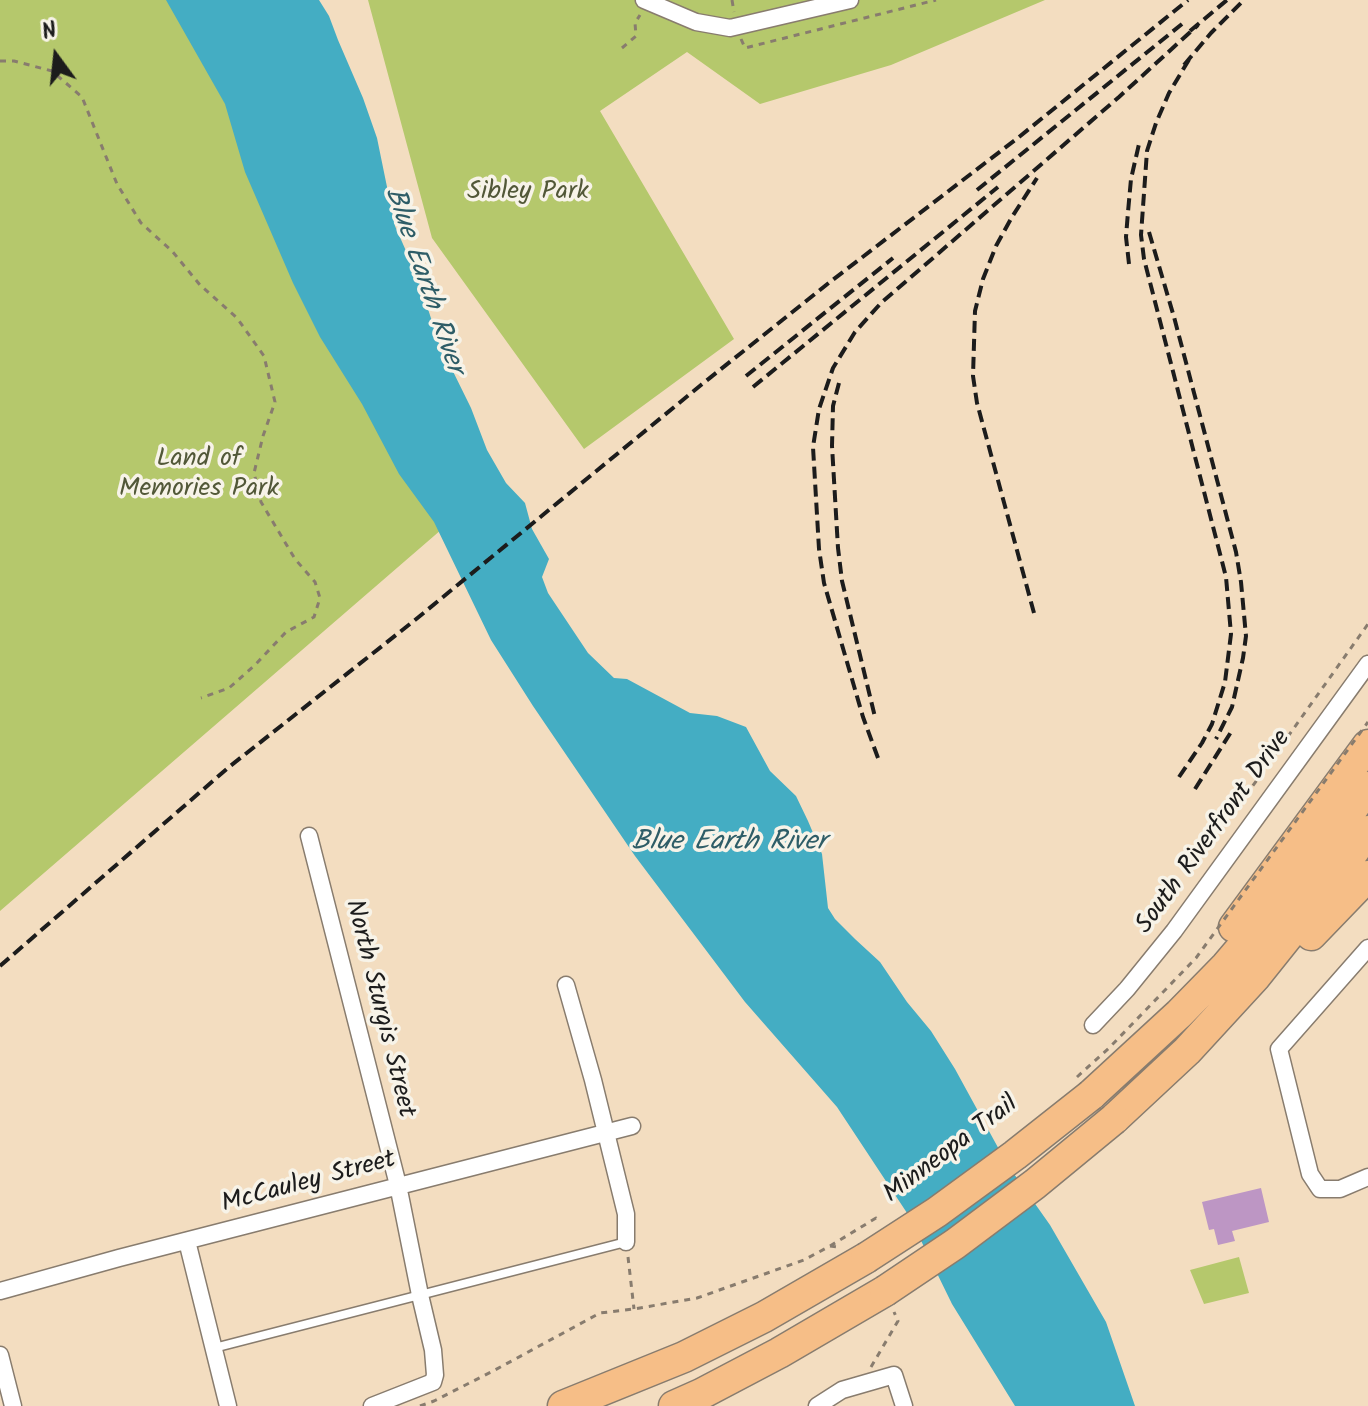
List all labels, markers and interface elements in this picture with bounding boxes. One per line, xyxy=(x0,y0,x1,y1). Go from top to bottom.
text: N xyxy=(38,14,61,51)
north arrow xyxy=(16,16,96,96)
park label: Sibley Park xyxy=(467,178,589,210)
water label: Blue Earth River xyxy=(374,184,470,378)
park label: Land of Memories Park xyxy=(119,445,279,506)
street label: South Riverfront Drive xyxy=(1131,725,1299,941)
water label: Blue Earth River xyxy=(632,827,826,861)
street label: North Sturgis Street xyxy=(336,897,420,1121)
street label: Minneopa Trail xyxy=(879,1090,1025,1212)
street label: McCauley Street xyxy=(219,1146,399,1222)

